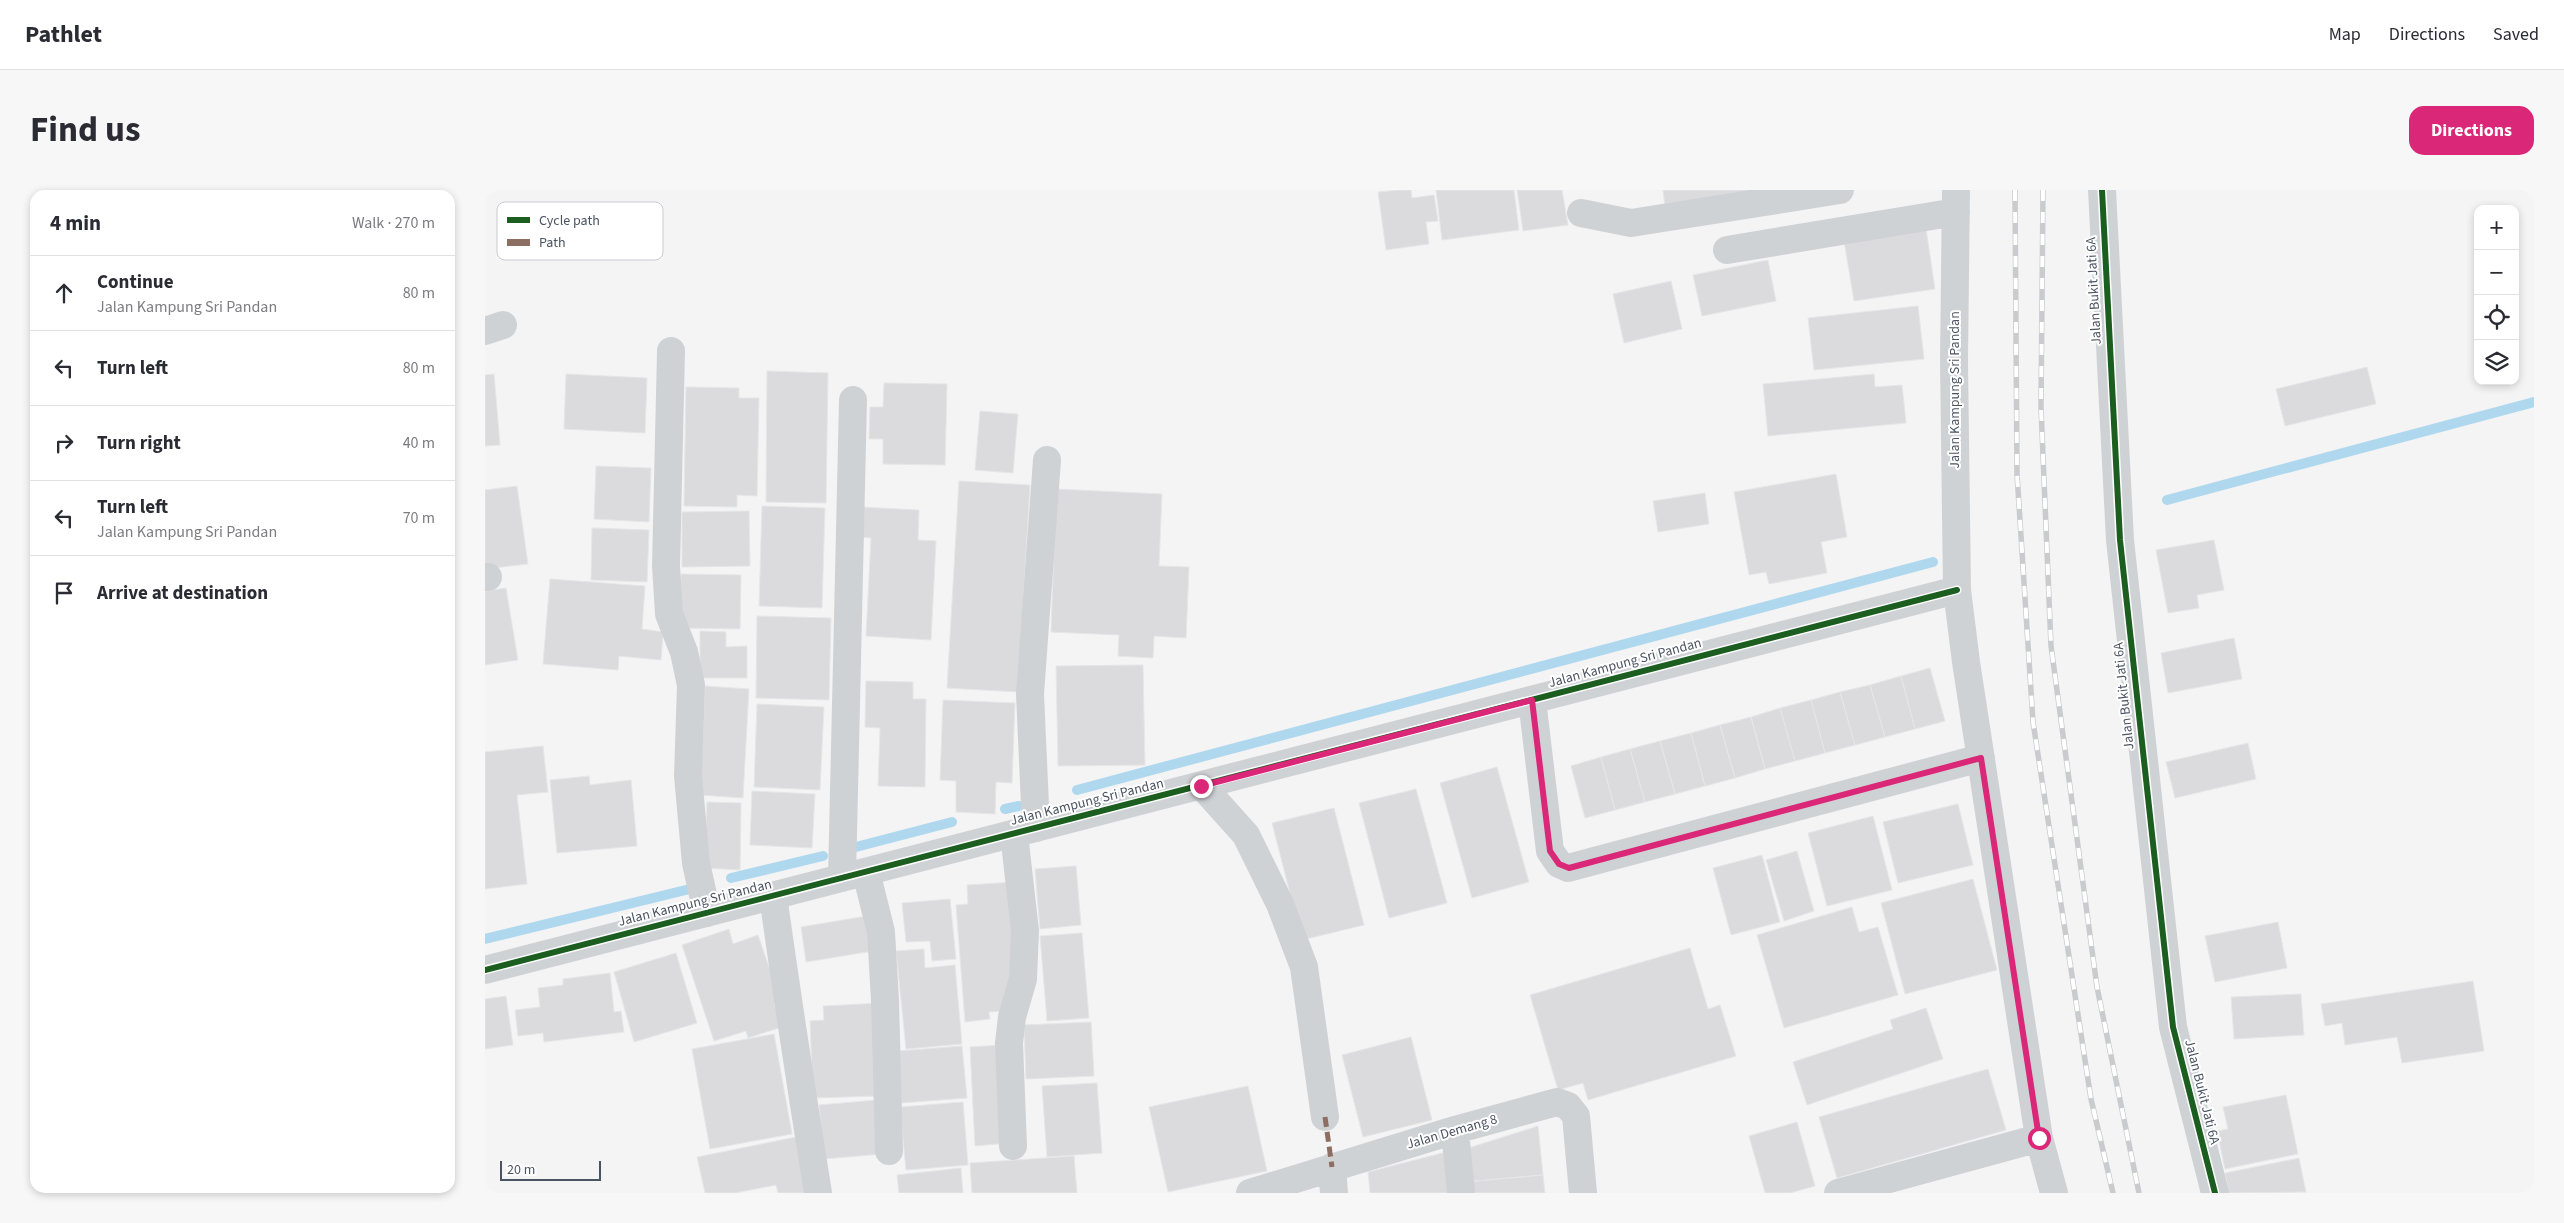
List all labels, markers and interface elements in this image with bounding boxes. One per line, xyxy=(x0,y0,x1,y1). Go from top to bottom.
text: Pathlet xyxy=(25,17,102,52)
text: Map xyxy=(2329,22,2361,47)
text: Directions xyxy=(2389,22,2465,47)
text: Saved xyxy=(2493,22,2539,47)
text: Find us xyxy=(30,105,140,155)
button: Directions xyxy=(2409,106,2534,155)
legend xyxy=(497,202,663,260)
map controls xyxy=(2474,205,2519,385)
button: + xyxy=(2474,205,2519,250)
text: 4 min xyxy=(50,208,101,238)
text: Cycle path xyxy=(539,211,600,231)
text: Walk · 270 m xyxy=(352,212,435,234)
text: Path xyxy=(539,233,566,253)
street label: Jalan Bukit Jati 6A xyxy=(2081,236,2107,345)
button: − xyxy=(2474,250,2519,295)
text: Continue xyxy=(97,269,174,296)
icon: ahead xyxy=(50,279,78,307)
text: 80 m xyxy=(403,282,435,304)
button: locate xyxy=(2474,295,2519,340)
text: Jalan Kampung Sri Pandan xyxy=(97,296,277,318)
street label: Jalan Kampung Sri Pandan xyxy=(1945,311,1965,469)
button: layers xyxy=(2474,340,2519,385)
icon: left xyxy=(50,354,78,382)
text: Turn left xyxy=(97,355,168,382)
text: 80 m xyxy=(403,357,435,379)
icon: right xyxy=(50,429,78,457)
text: Turn right xyxy=(97,430,181,457)
text: 40 m xyxy=(403,432,435,454)
text: Turn left xyxy=(97,494,168,521)
icon: left xyxy=(50,504,78,532)
text: 70 m xyxy=(403,507,435,529)
text: Jalan Kampung Sri Pandan xyxy=(97,521,277,543)
icon: arrive xyxy=(50,579,78,607)
text: Arrive at destination xyxy=(97,580,268,607)
street label: Jalan Kampung Sri Pandan xyxy=(1546,633,1704,693)
street label: Jalan Bukit Jati 6A xyxy=(2108,641,2140,751)
street label: Jalan Kampung Sri Pandan xyxy=(1008,773,1166,831)
route end xyxy=(1190,775,1213,798)
street label: Jalan Kampung Sri Pandan xyxy=(616,874,774,932)
street label: Jalan Bukit Jati 6A xyxy=(2179,1037,2225,1147)
street label: Jalan Demang 8 xyxy=(1404,1109,1500,1155)
route start xyxy=(2028,1127,2051,1150)
scale bar xyxy=(500,1158,601,1181)
text: 20 m xyxy=(507,1160,535,1180)

